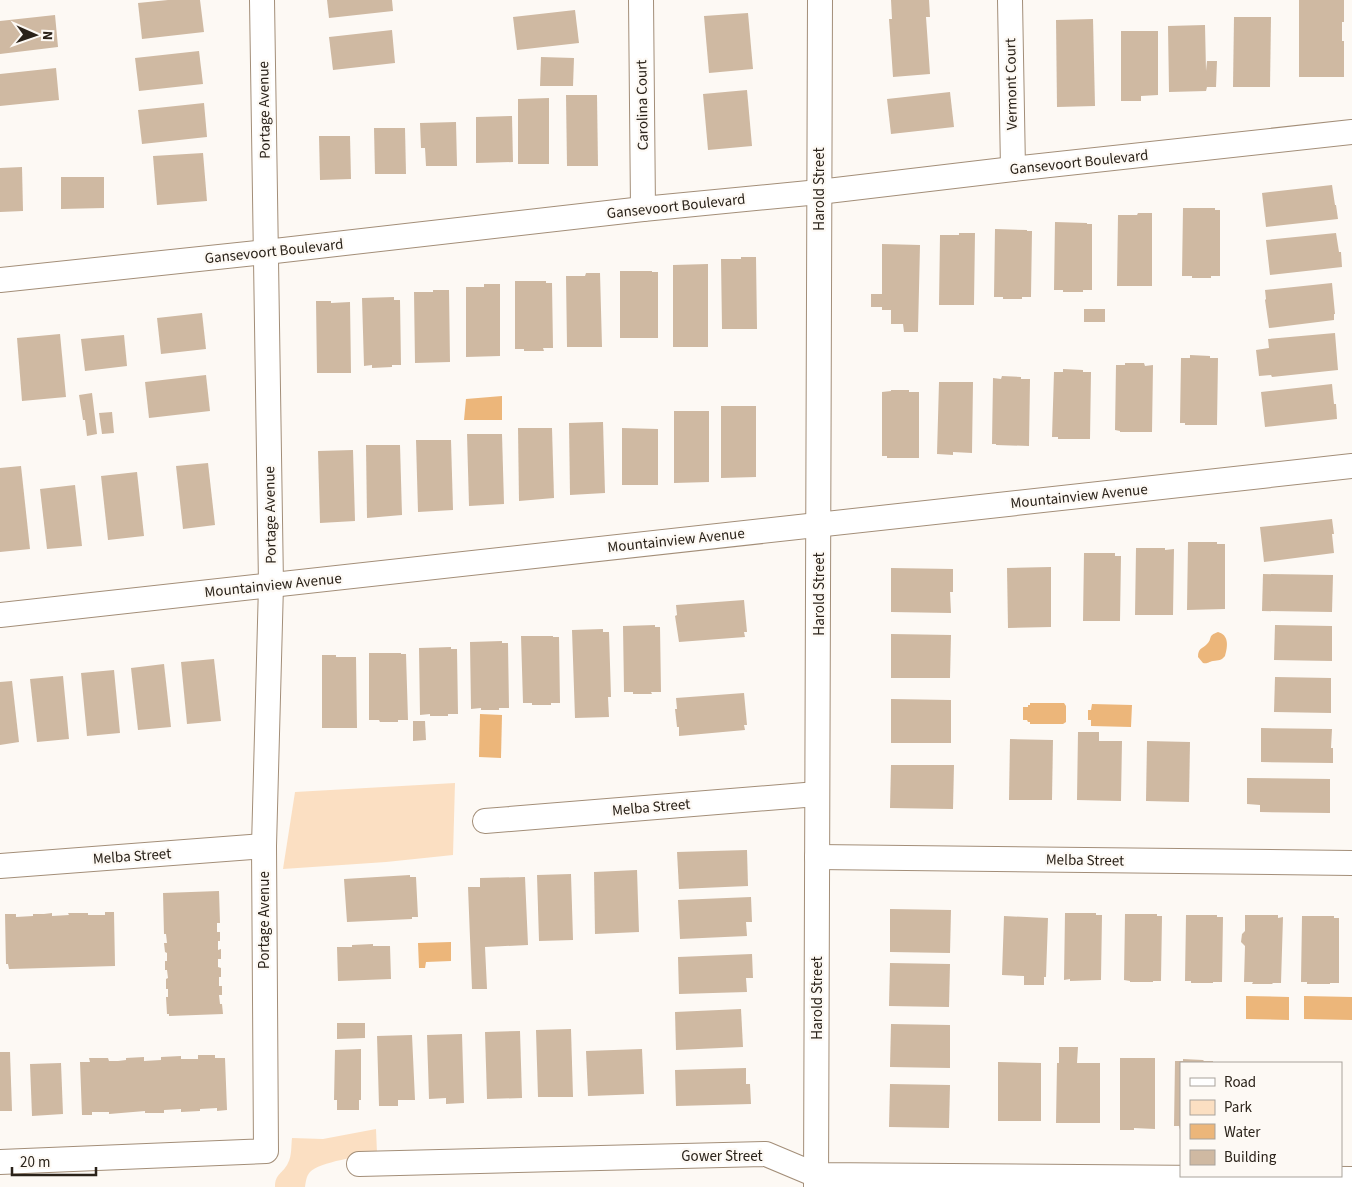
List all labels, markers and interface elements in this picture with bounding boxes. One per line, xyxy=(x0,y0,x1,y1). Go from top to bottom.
north arrow xyxy=(10,10,60,60)
text: N xyxy=(37,30,57,40)
street label: Vermont Court xyxy=(1000,38,1023,130)
street label: Carolina Court xyxy=(631,59,654,151)
street label: Portage Avenue xyxy=(253,61,276,159)
street label: Gansevoort Boulevard xyxy=(1009,145,1149,180)
street label: Harold Street xyxy=(809,147,830,231)
street label: Gansevoort Boulevard xyxy=(606,189,746,224)
street label: Gansevoort Boulevard xyxy=(204,234,344,269)
street label: Portage Avenue xyxy=(259,466,282,564)
street label: Mountainview Avenue xyxy=(1009,479,1149,514)
street label: Mountainview Avenue xyxy=(606,523,746,558)
street label: Harold Street xyxy=(809,552,830,636)
street label: Mountainview Avenue xyxy=(203,568,343,603)
street label: Melba Street xyxy=(611,794,691,821)
street label: Melba Street xyxy=(92,843,172,870)
street label: Melba Street xyxy=(1046,849,1124,872)
street label: Portage Avenue xyxy=(254,871,275,969)
street label: Harold Street xyxy=(807,956,828,1040)
legend xyxy=(1180,1062,1342,1177)
text: Road xyxy=(1224,1072,1256,1093)
text: Park xyxy=(1224,1097,1253,1118)
text: Water xyxy=(1224,1122,1261,1143)
scale bar xyxy=(12,1144,96,1176)
street label: Gower Street xyxy=(681,1146,763,1167)
text: Building xyxy=(1224,1147,1277,1168)
text: 20 m xyxy=(20,1152,50,1173)

